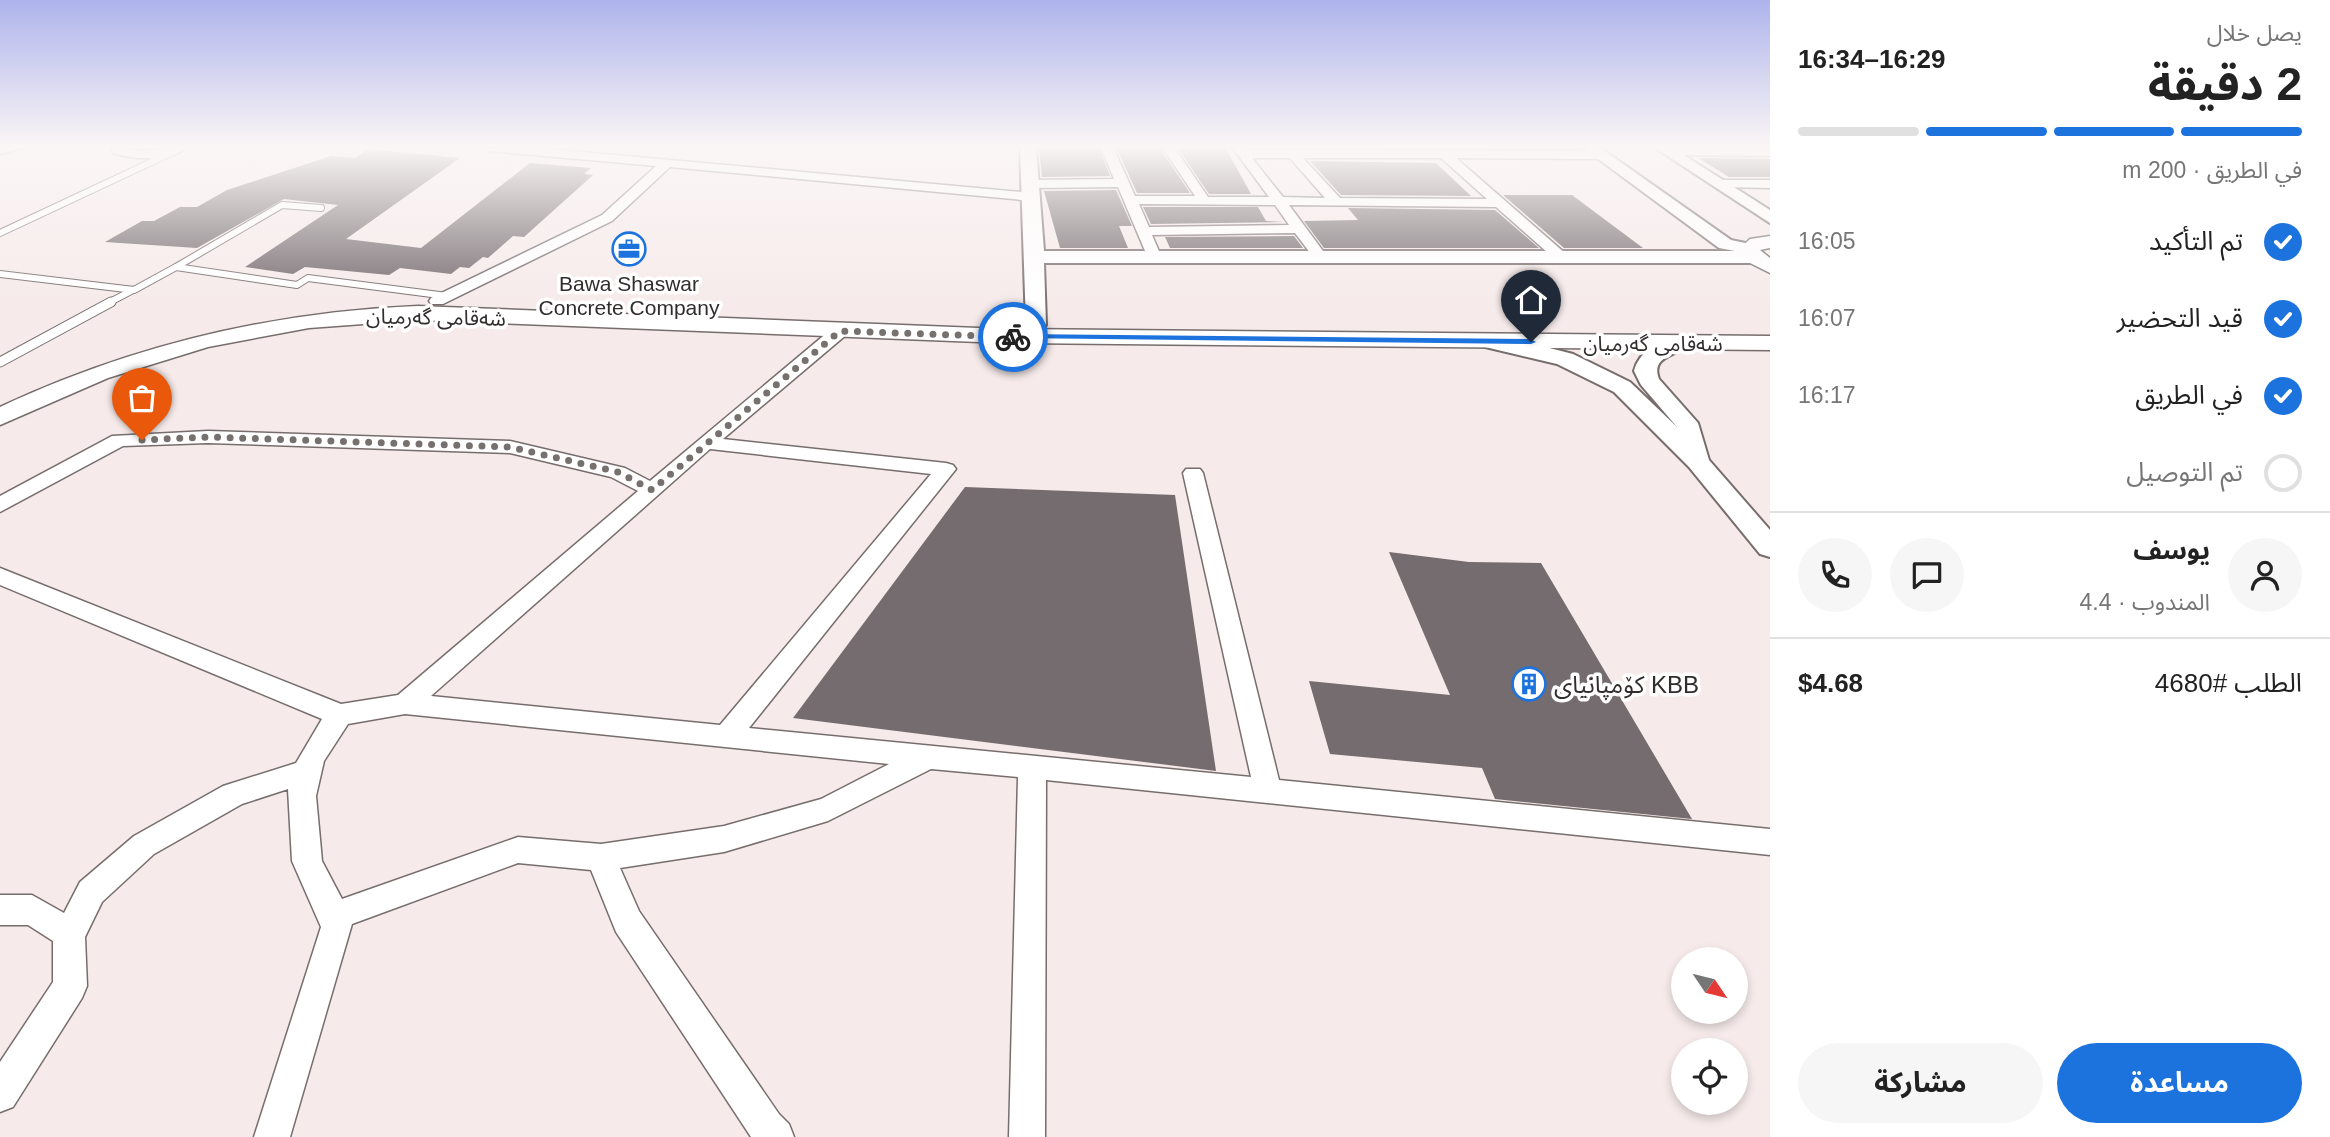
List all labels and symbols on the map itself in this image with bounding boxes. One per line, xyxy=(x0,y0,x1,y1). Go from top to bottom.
office icon: Bawa Shaswar Concrete Company xyxy=(610,230,648,268)
pin xyxy=(1501,270,1561,342)
place label: Bawa Shaswar Concrete Company xyxy=(539,272,720,319)
courier xyxy=(978,302,1048,372)
street label: شەقامی گەرمیان xyxy=(366,304,506,331)
street label: شەقامی گەرمیان xyxy=(1583,332,1723,356)
pin xyxy=(112,368,172,440)
building icon: کۆمپانیای KBB xyxy=(1510,665,1548,703)
place label: کۆمپانیای KBB xyxy=(1554,671,1699,700)
north arrow xyxy=(1671,947,1748,1024)

